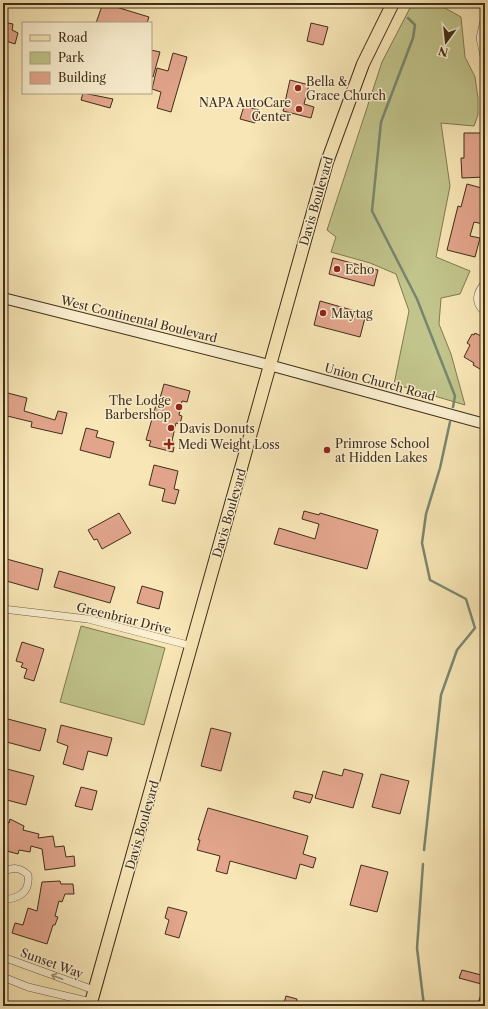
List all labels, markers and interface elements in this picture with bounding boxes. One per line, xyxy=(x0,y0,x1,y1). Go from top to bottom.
legend xyxy=(22,22,152,94)
north arrow xyxy=(426,22,466,62)
text: Road xyxy=(58,30,88,45)
text: N xyxy=(437,44,450,60)
text: Park xyxy=(58,50,85,65)
text: Building xyxy=(58,70,106,85)
place label: Bella & Grace Church xyxy=(306,74,387,103)
marker: Bella & Grace Church xyxy=(293,83,303,93)
place label: NAPA AutoCare Center xyxy=(199,95,291,124)
marker: NAPA AutoCare Center xyxy=(294,104,304,114)
street label: Davis Boulevard xyxy=(296,154,336,247)
place label: Echo xyxy=(345,262,374,277)
marker: Echo xyxy=(332,264,342,274)
street label: West Continental Boulevard xyxy=(58,292,219,346)
place label: Maytag xyxy=(331,306,373,321)
marker: Maytag xyxy=(318,308,328,318)
street label: Union Church Road xyxy=(323,360,438,404)
place label: The Lodge Barbershop xyxy=(105,393,171,422)
marker: The Lodge Barbershop xyxy=(174,402,184,412)
place label: Davis Donuts xyxy=(179,421,255,436)
marker: Davis Donuts xyxy=(166,423,176,433)
place label: Primrose School at Hidden Lakes xyxy=(335,436,430,465)
place label: Medi Weight Loss xyxy=(178,437,280,452)
marker: Medi Weight Loss xyxy=(163,438,175,450)
marker: Primrose School at Hidden Lakes xyxy=(322,445,332,455)
street label: Davis Boulevard xyxy=(209,466,249,559)
street label: Greenbriar Drive xyxy=(75,599,173,637)
street label: Davis Boulevard xyxy=(122,778,162,871)
street label: Sunset Way xyxy=(19,945,86,981)
one-way arrow xyxy=(52,973,64,981)

